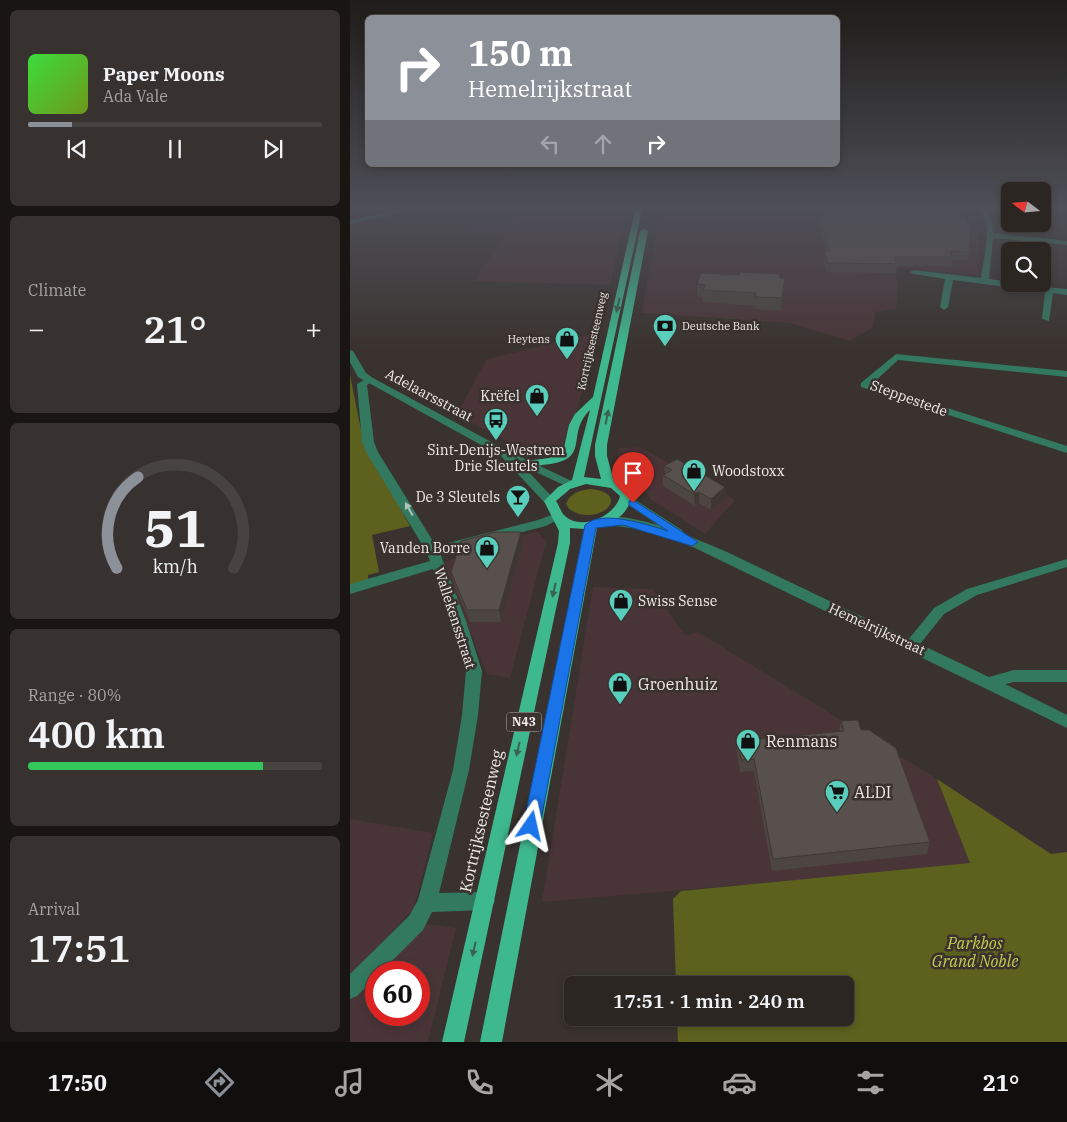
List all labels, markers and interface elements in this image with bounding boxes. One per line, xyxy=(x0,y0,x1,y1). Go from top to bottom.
text: 150 m xyxy=(468,30,573,76)
icon: right xyxy=(385,35,450,100)
text: Paper Moons xyxy=(103,62,225,86)
text: Hemelrijkstraat xyxy=(468,74,632,103)
text: Ada Vale xyxy=(103,86,168,106)
icon: left xyxy=(536,130,564,158)
icon: ahead xyxy=(589,130,617,158)
icon: right xyxy=(642,130,670,158)
icon: previous xyxy=(63,135,91,163)
icon: pause xyxy=(161,135,189,163)
icon: next xyxy=(259,135,287,163)
north arrow xyxy=(1001,182,1051,232)
map controls xyxy=(1001,182,1051,292)
button: search xyxy=(1001,242,1051,292)
text: Climate xyxy=(28,280,86,300)
street label: Kortrijksesteenweg xyxy=(574,291,610,391)
one-way arrow xyxy=(614,298,622,313)
text: 21° xyxy=(143,304,207,353)
text: − xyxy=(28,310,45,347)
text: + xyxy=(305,310,322,347)
bank icon: Deutsche Bank xyxy=(652,313,678,347)
place label: Deutsche Bank xyxy=(682,319,760,333)
shop icon: Heytens xyxy=(554,326,580,360)
place label: Heytens xyxy=(507,332,550,346)
street label: Adelaarsstraat xyxy=(382,365,476,425)
street label: Steppestede xyxy=(868,376,950,420)
shop icon: Krëfel xyxy=(524,383,550,417)
place label: Krëfel xyxy=(480,387,520,405)
bus stop icon: Sint-Denijs-Westrem Drie Sleutels xyxy=(483,407,509,441)
one-way arrow xyxy=(603,409,611,425)
place label: Sint-Denijs-Westrem Drie Sleutels xyxy=(427,441,565,475)
pin xyxy=(612,452,654,503)
shop icon: Woodstoxx xyxy=(681,458,707,492)
icon: arrive xyxy=(619,459,647,487)
place label: Woodstoxx xyxy=(712,462,785,480)
bar icon: De 3 Sleutels xyxy=(505,484,531,518)
place label: De 3 Sleutels xyxy=(416,488,500,506)
text: 51 xyxy=(144,494,206,561)
one-way arrow xyxy=(404,502,413,515)
shop icon: Vanden Borre xyxy=(474,535,500,569)
place label: Vanden Borre xyxy=(380,539,470,557)
text: km/h xyxy=(152,555,198,578)
street label: Wallekensstraat xyxy=(430,565,480,671)
one-way arrow xyxy=(550,583,558,598)
shop icon: Swiss Sense xyxy=(608,588,634,622)
place label: Swiss Sense xyxy=(638,592,717,610)
street label: Hemelrijkstraat xyxy=(826,599,928,659)
shop icon: Groenhuiz xyxy=(607,671,633,705)
place label: Groenhuiz xyxy=(638,674,718,694)
text: Range · 80% xyxy=(28,685,121,705)
text: 400 km xyxy=(28,709,165,758)
road number: N43 xyxy=(506,712,542,732)
shop icon: Renmans xyxy=(735,728,761,762)
place label: Renmans xyxy=(766,731,837,751)
one-way arrow xyxy=(514,741,522,757)
street label: Kortrijksesteenweg xyxy=(455,747,507,894)
supermarket icon: ALDI xyxy=(824,779,850,813)
place label: ALDI xyxy=(854,782,891,802)
position arrow xyxy=(504,799,556,851)
text: Arrival xyxy=(28,899,80,919)
text: 17:51 xyxy=(28,923,131,972)
park label: Parkbos Grand Noble xyxy=(932,933,1018,971)
one-way arrow xyxy=(470,941,478,956)
speed limit sign: 60 xyxy=(365,961,430,1026)
text: 17:51 · 1 min · 240 m xyxy=(613,989,805,1013)
icon: directions xyxy=(202,1065,237,1100)
icon: music xyxy=(332,1065,367,1100)
icon: phone xyxy=(462,1065,497,1100)
icon: climate xyxy=(592,1065,627,1100)
icon: car xyxy=(722,1065,757,1100)
icon: filters xyxy=(853,1065,888,1100)
text: 17:50 xyxy=(48,1068,107,1097)
text: 21° xyxy=(983,1068,1019,1097)

